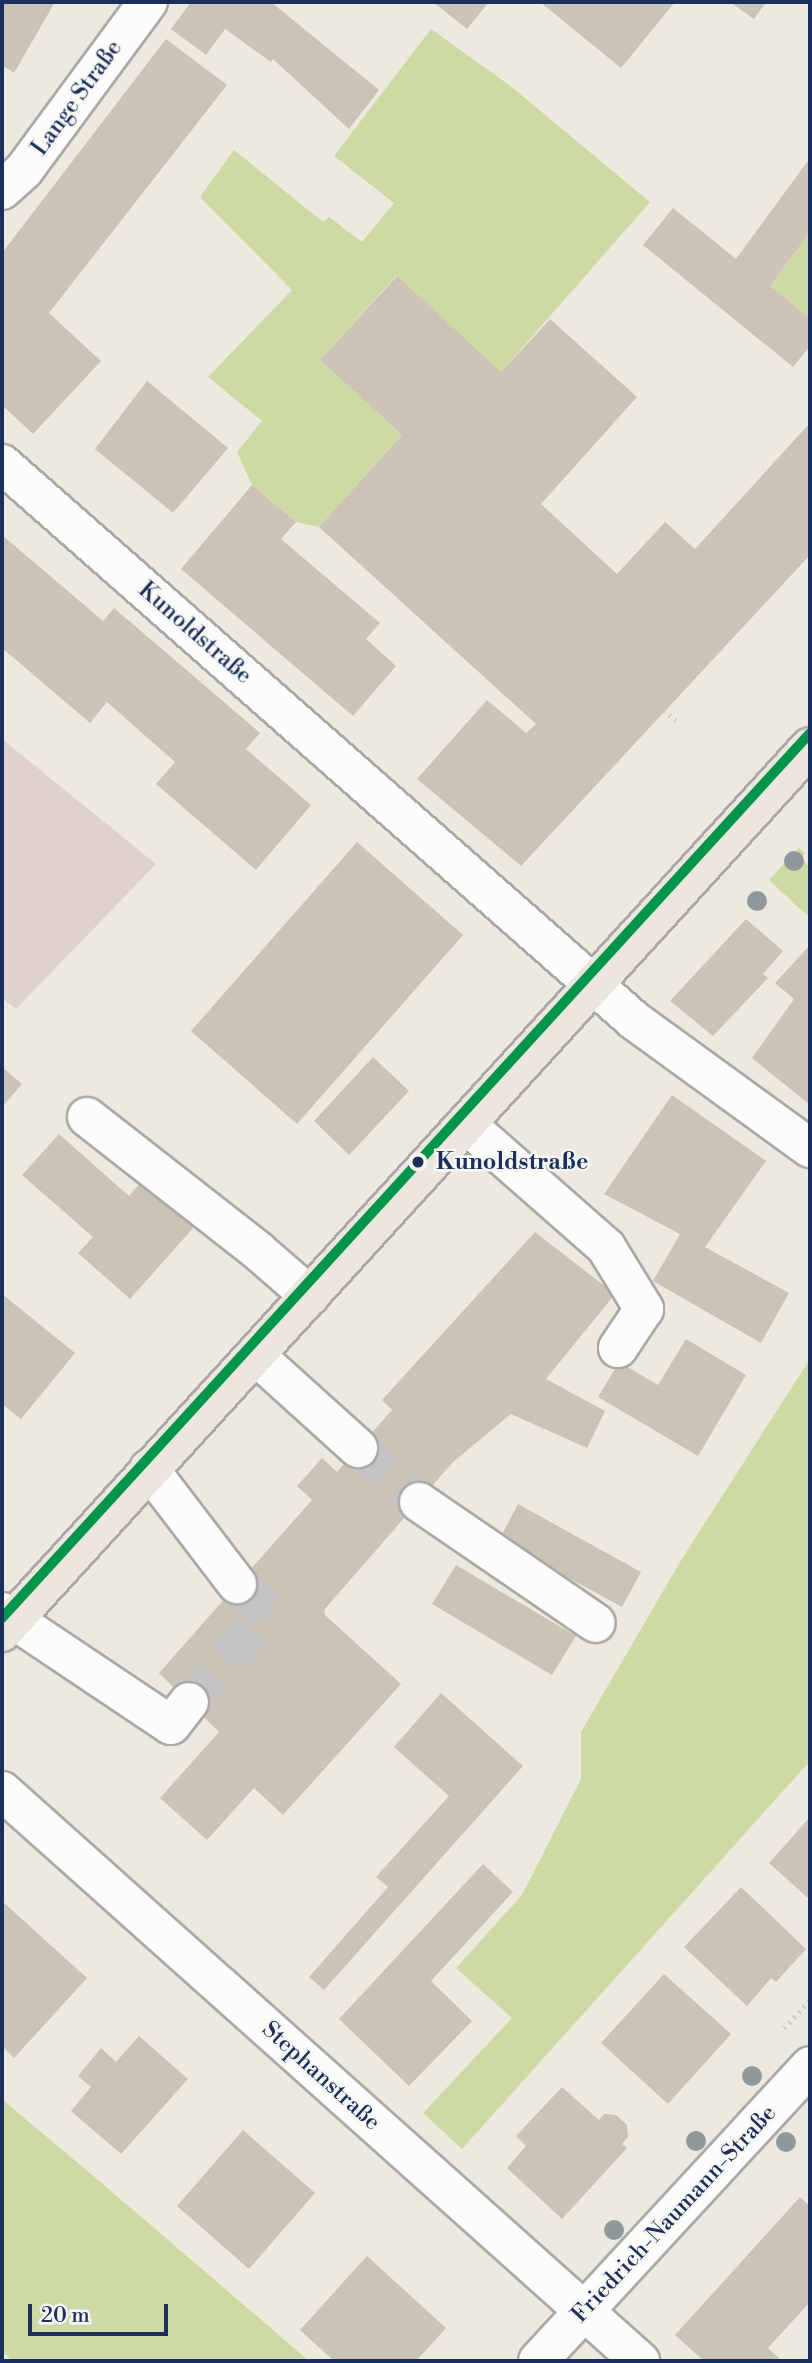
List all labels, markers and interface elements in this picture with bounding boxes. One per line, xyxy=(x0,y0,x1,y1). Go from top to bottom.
street label: Lange Straße xyxy=(26,35,128,161)
street label: Kunoldstraße xyxy=(133,576,257,690)
place label: Kunoldstraße xyxy=(436,1148,588,1176)
marker: Kunoldstraße xyxy=(406,1150,430,1174)
street label: Stephanstraße xyxy=(256,2016,386,2136)
street label: Friedrich-Naumann-Straße xyxy=(566,2099,782,2329)
scale bar xyxy=(32,2290,172,2334)
text: 20 m xyxy=(41,2303,90,2329)

